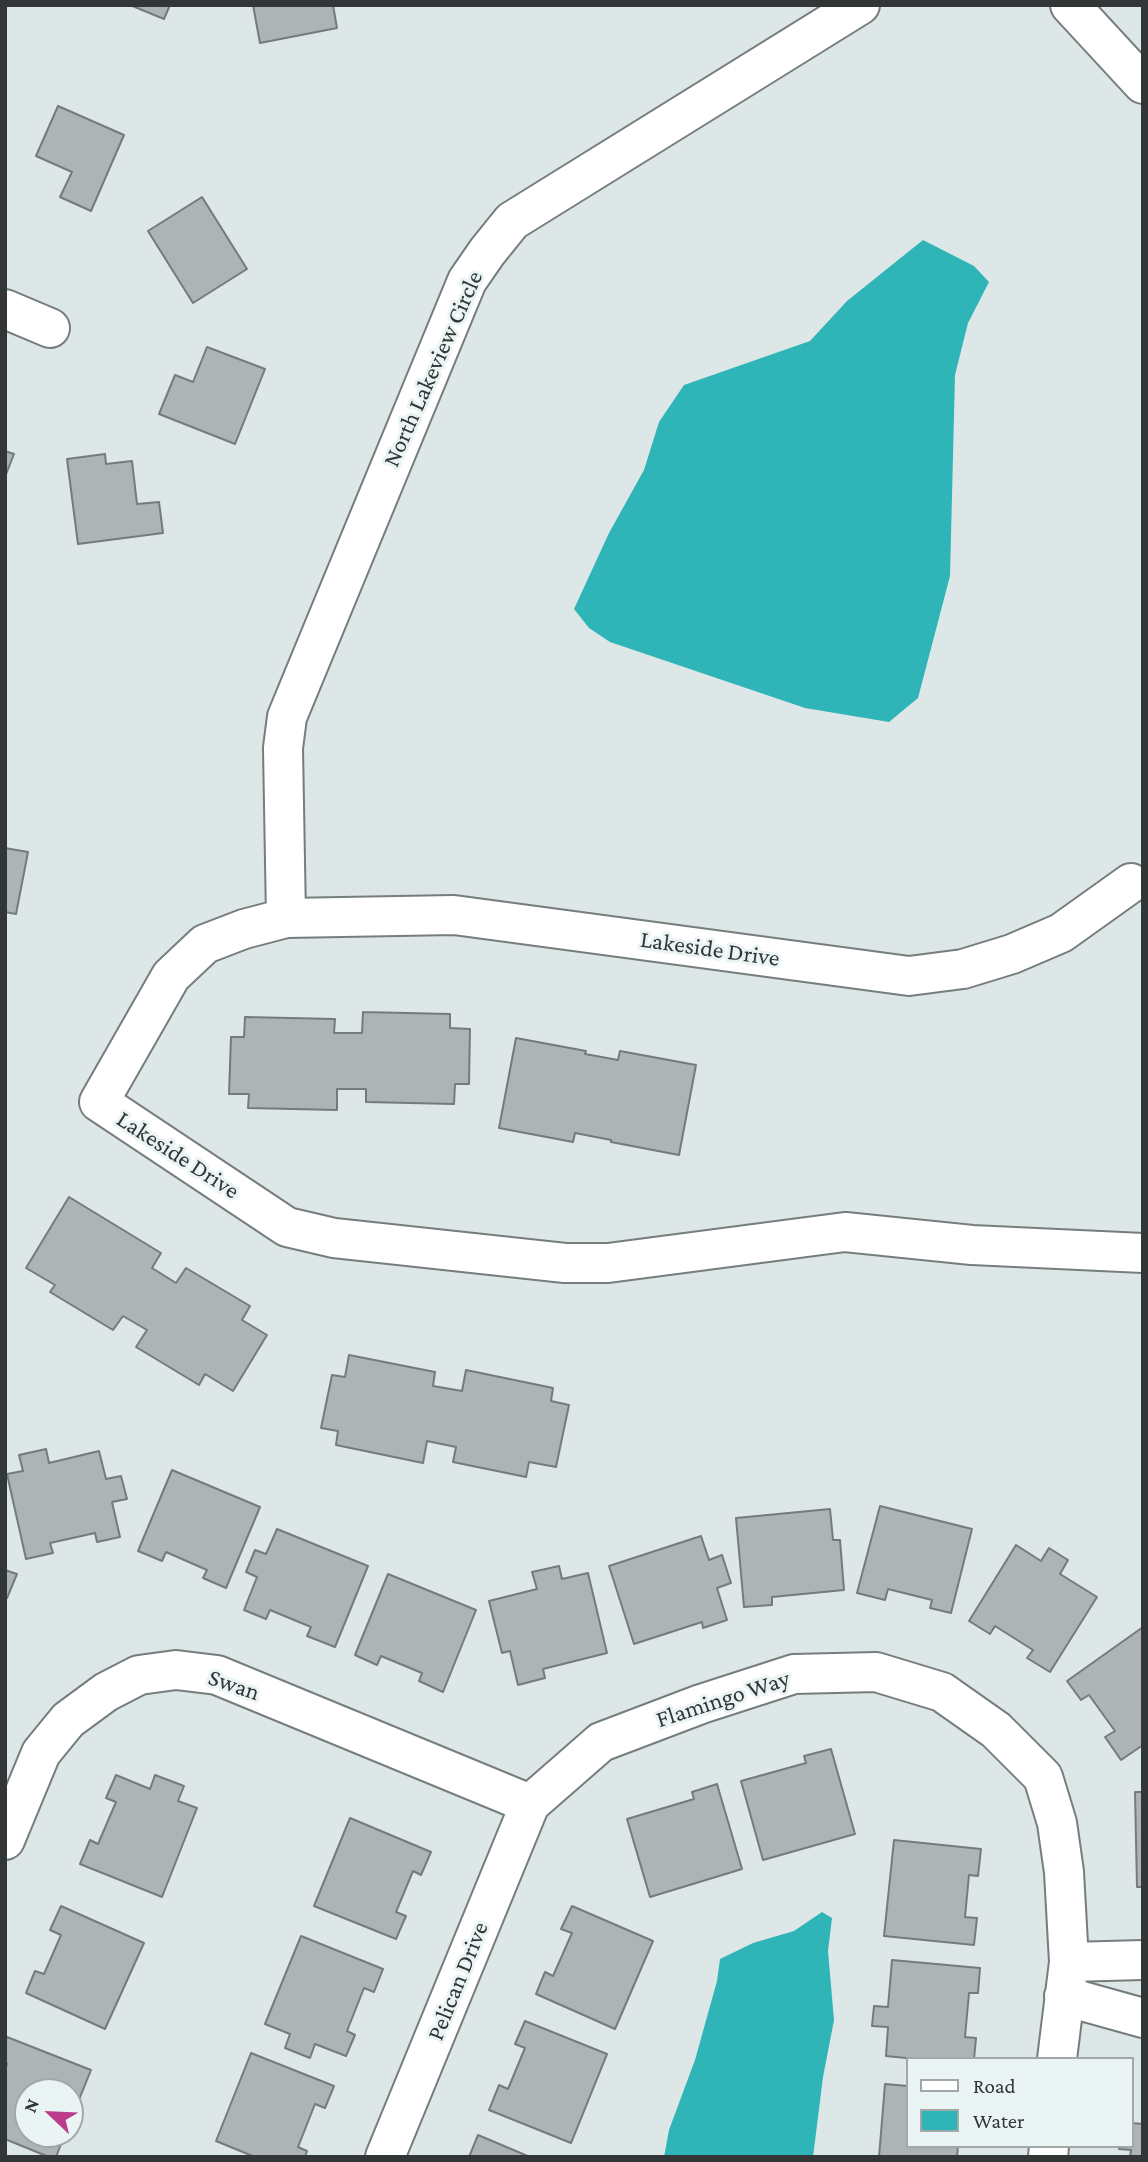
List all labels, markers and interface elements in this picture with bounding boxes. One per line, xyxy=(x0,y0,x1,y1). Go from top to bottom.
street label: North Lakeview Circle xyxy=(377,267,489,471)
street label: Lakeside Drive xyxy=(638,925,782,973)
street label: Lakeside Drive xyxy=(111,1105,245,1205)
street label: Swan xyxy=(205,1663,263,1707)
street label: Flamingo Way xyxy=(653,1664,793,1734)
street label: Pelican Drive xyxy=(421,1917,495,2045)
legend xyxy=(906,2057,1134,2148)
text: Road xyxy=(973,2074,1016,2098)
north arrow xyxy=(14,2078,84,2148)
text: N xyxy=(19,2095,43,2115)
text: Water xyxy=(973,2109,1025,2133)

